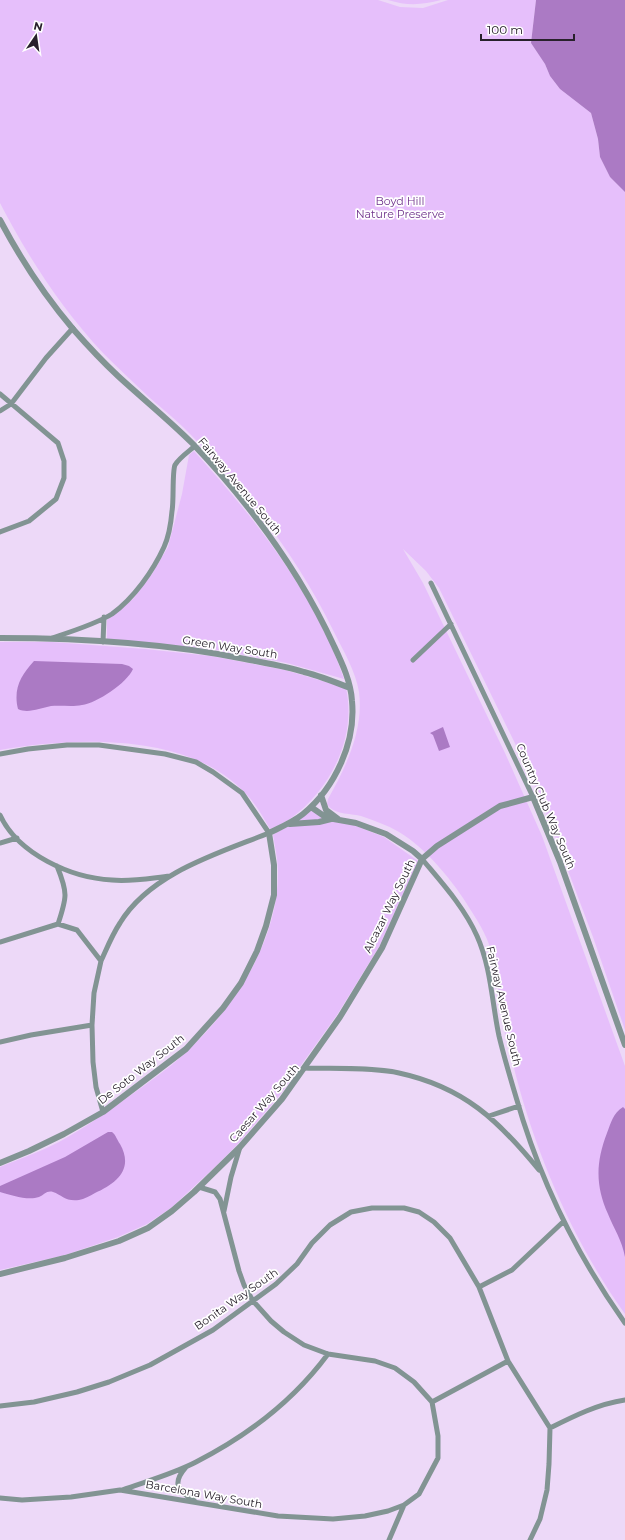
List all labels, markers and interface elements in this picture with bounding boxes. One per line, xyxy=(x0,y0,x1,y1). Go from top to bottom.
north arrow xyxy=(16,16,56,56)
scale bar xyxy=(481,16,574,42)
text: N xyxy=(32,18,44,34)
text: 100 m xyxy=(487,22,523,37)
park label: Boyd Hill Nature Preserve xyxy=(356,194,445,221)
street label: Fairway Avenue South xyxy=(195,435,285,537)
street label: Green Way South xyxy=(181,633,279,661)
street label: Country Club Way South xyxy=(513,741,579,871)
street label: Alcazar Way South xyxy=(360,857,418,955)
street label: Fairway Avenue South xyxy=(483,945,525,1067)
street label: De Soto Way South xyxy=(95,1031,187,1107)
street label: Caesar Way South xyxy=(226,1061,302,1145)
street label: Bonita Way South xyxy=(192,1265,280,1333)
street label: Barcelona Way South xyxy=(145,1477,263,1511)

